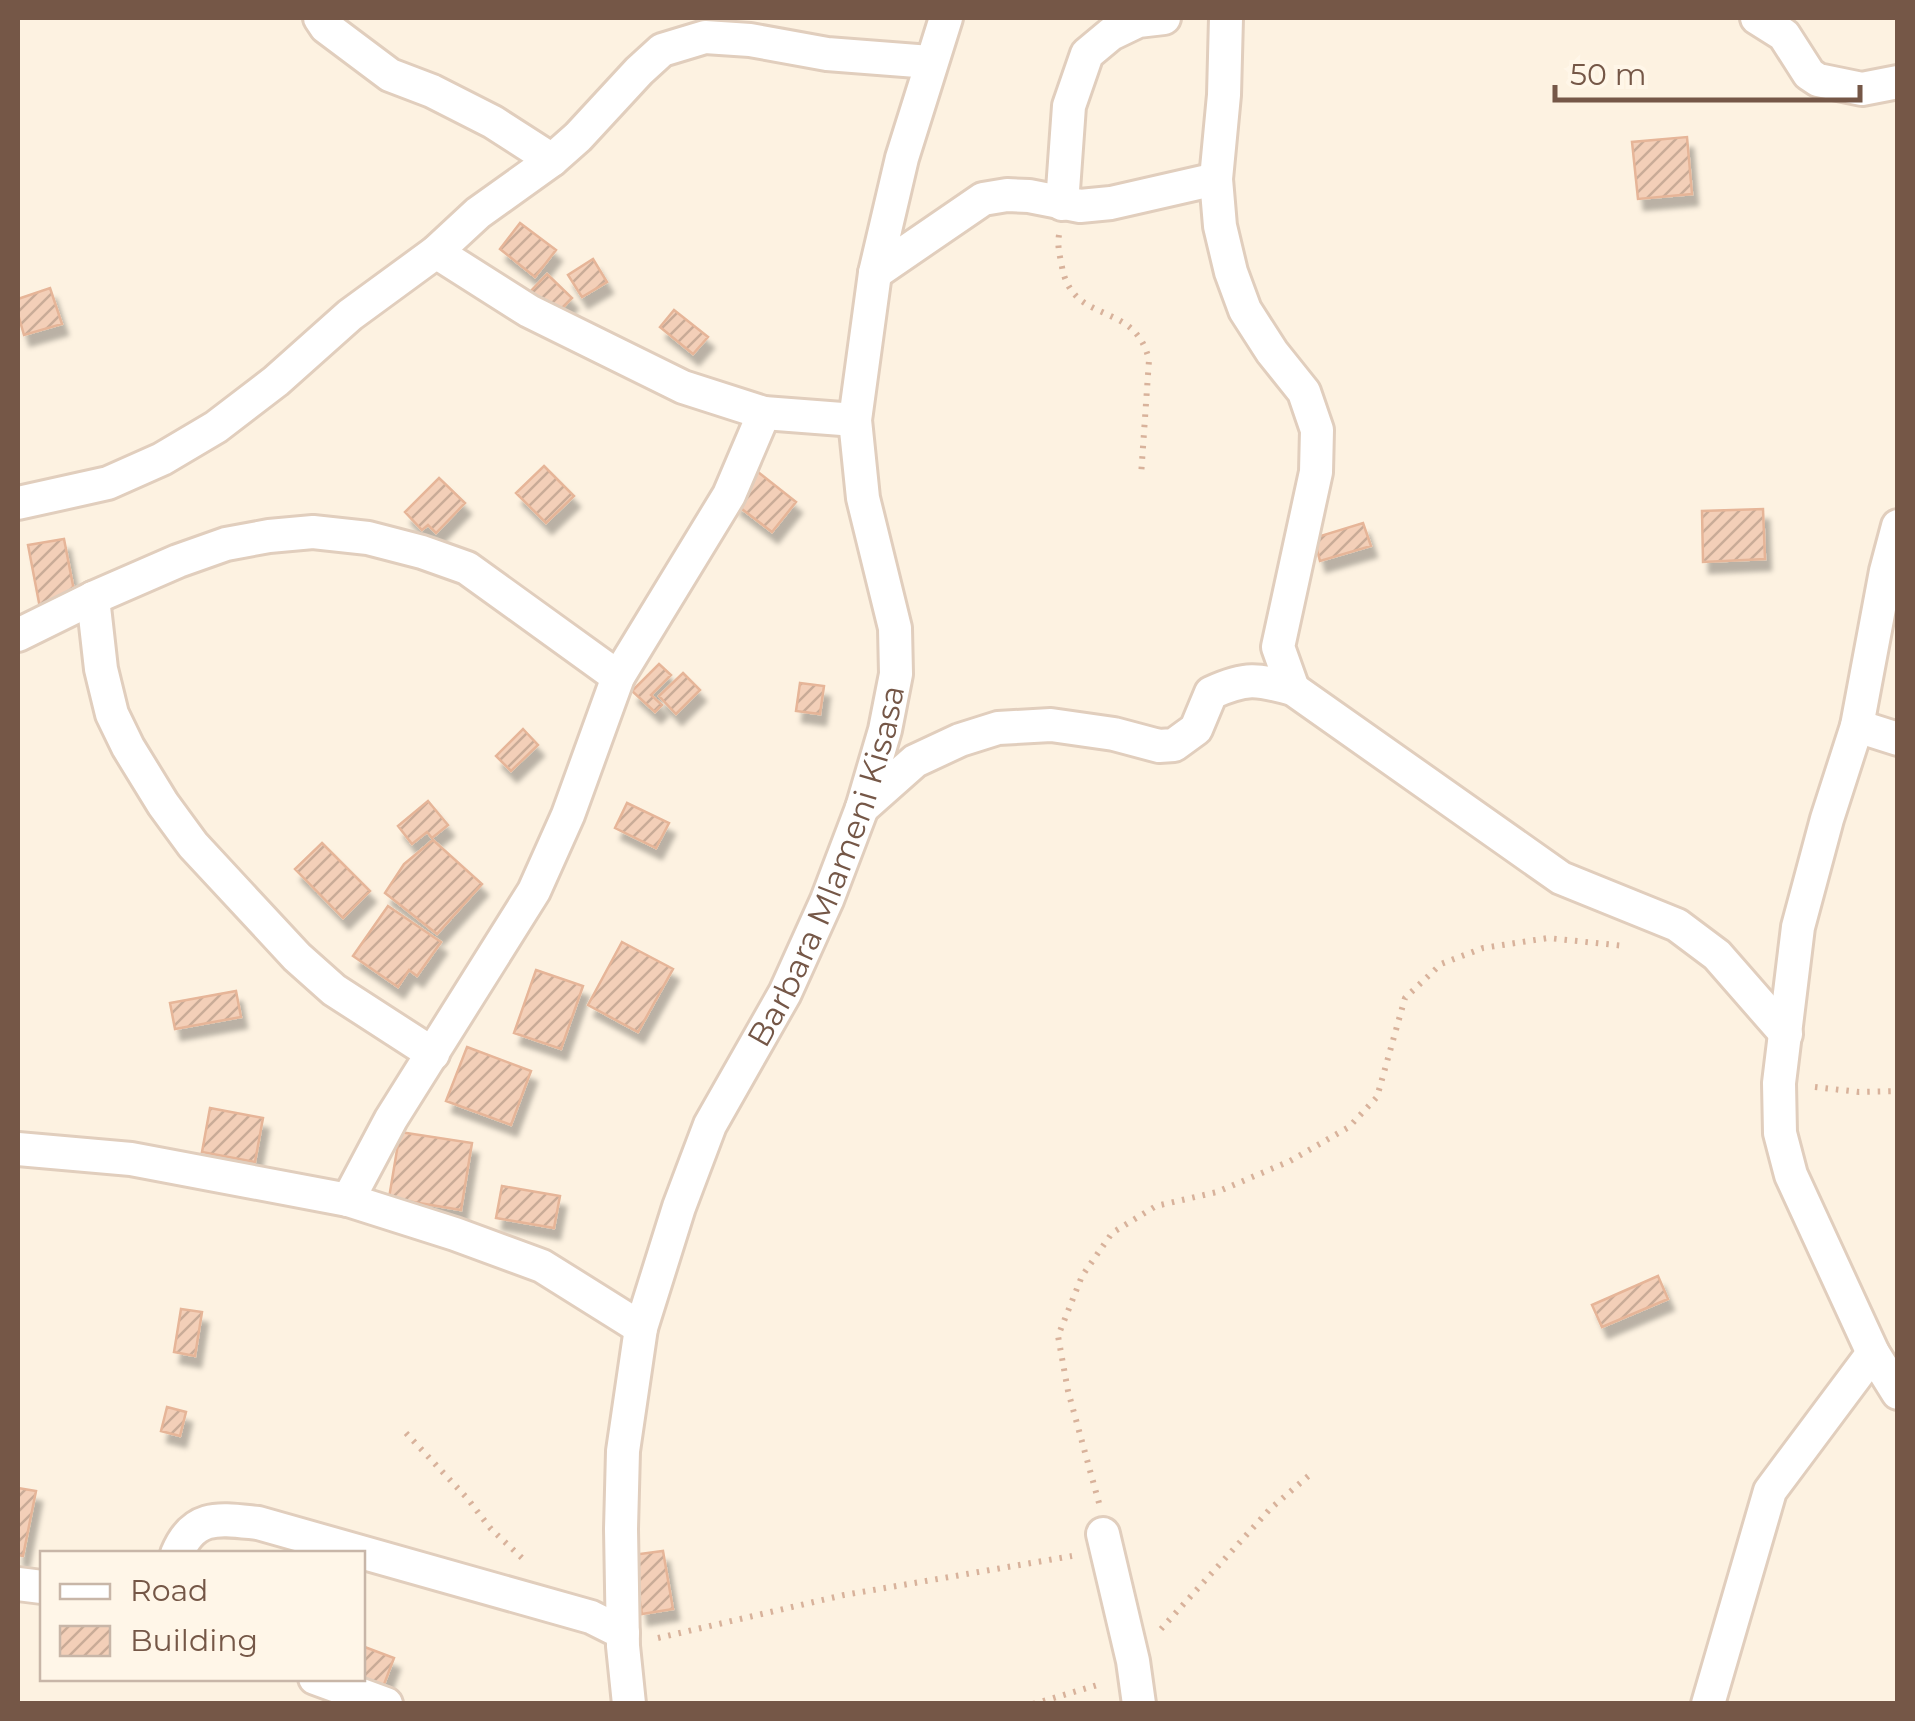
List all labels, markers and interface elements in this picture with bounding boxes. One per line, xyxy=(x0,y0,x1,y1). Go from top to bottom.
scale bar xyxy=(1555,40,1860,102)
text: 50 m xyxy=(1570,56,1647,93)
street label: Barbara Mlameni Kisasa xyxy=(739,682,912,1053)
legend xyxy=(40,1551,365,1681)
text: Road xyxy=(130,1572,208,1609)
text: Building xyxy=(130,1622,258,1659)

